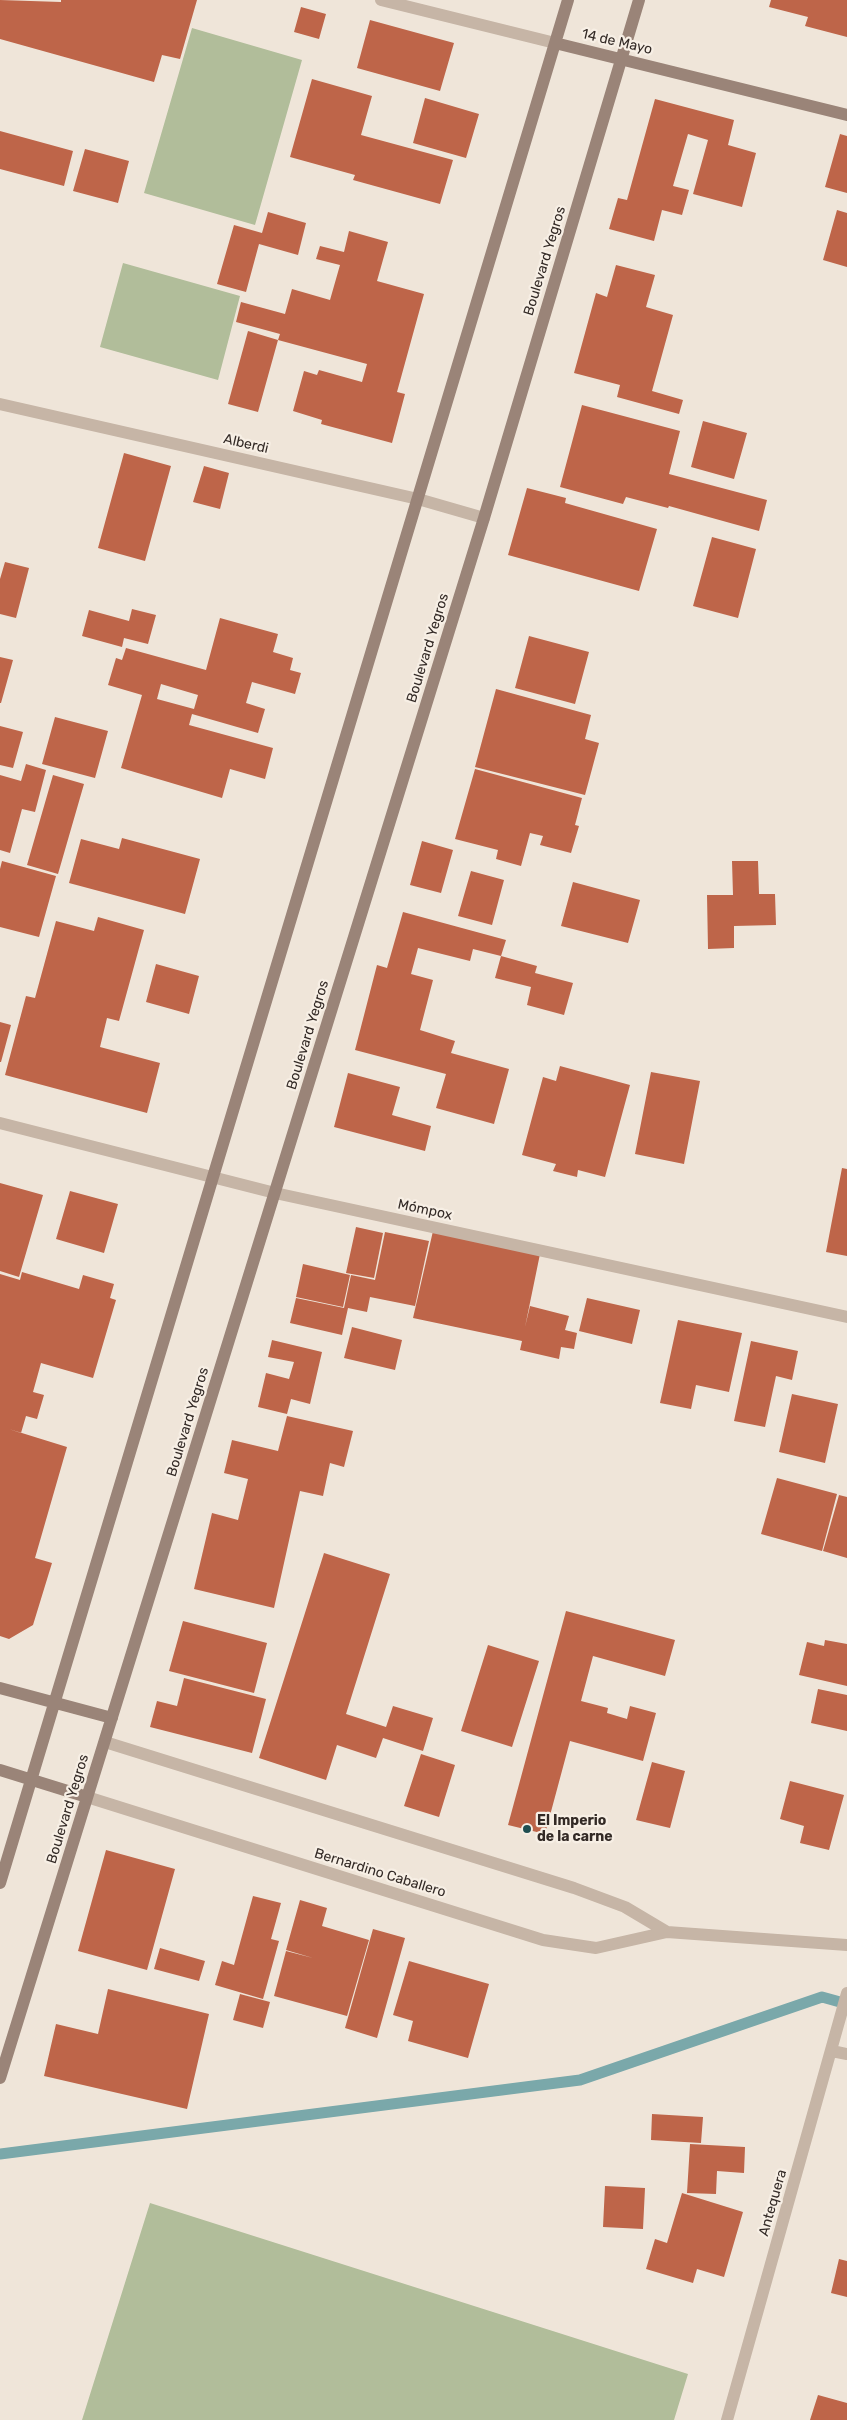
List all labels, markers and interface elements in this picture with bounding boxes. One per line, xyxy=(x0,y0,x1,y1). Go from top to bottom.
street label: 14 de Mayo xyxy=(580,26,654,58)
street label: Boulevard Yegros xyxy=(520,204,570,318)
street label: Alberdi xyxy=(222,431,270,457)
street label: Boulevard Yegros xyxy=(403,591,453,705)
street label: Boulevard Yegros xyxy=(283,978,333,1092)
street label: Mómpox xyxy=(396,1196,454,1224)
street label: Boulevard Yegros xyxy=(163,1365,213,1479)
street label: Boulevard Yegros xyxy=(43,1752,93,1866)
place label: El Imperio de la carne xyxy=(537,1813,613,1845)
marker: El Imperio de la carne xyxy=(521,1823,533,1835)
street label: Bernardino Caballero xyxy=(312,1845,448,1901)
street label: Antequera xyxy=(755,2168,791,2238)

